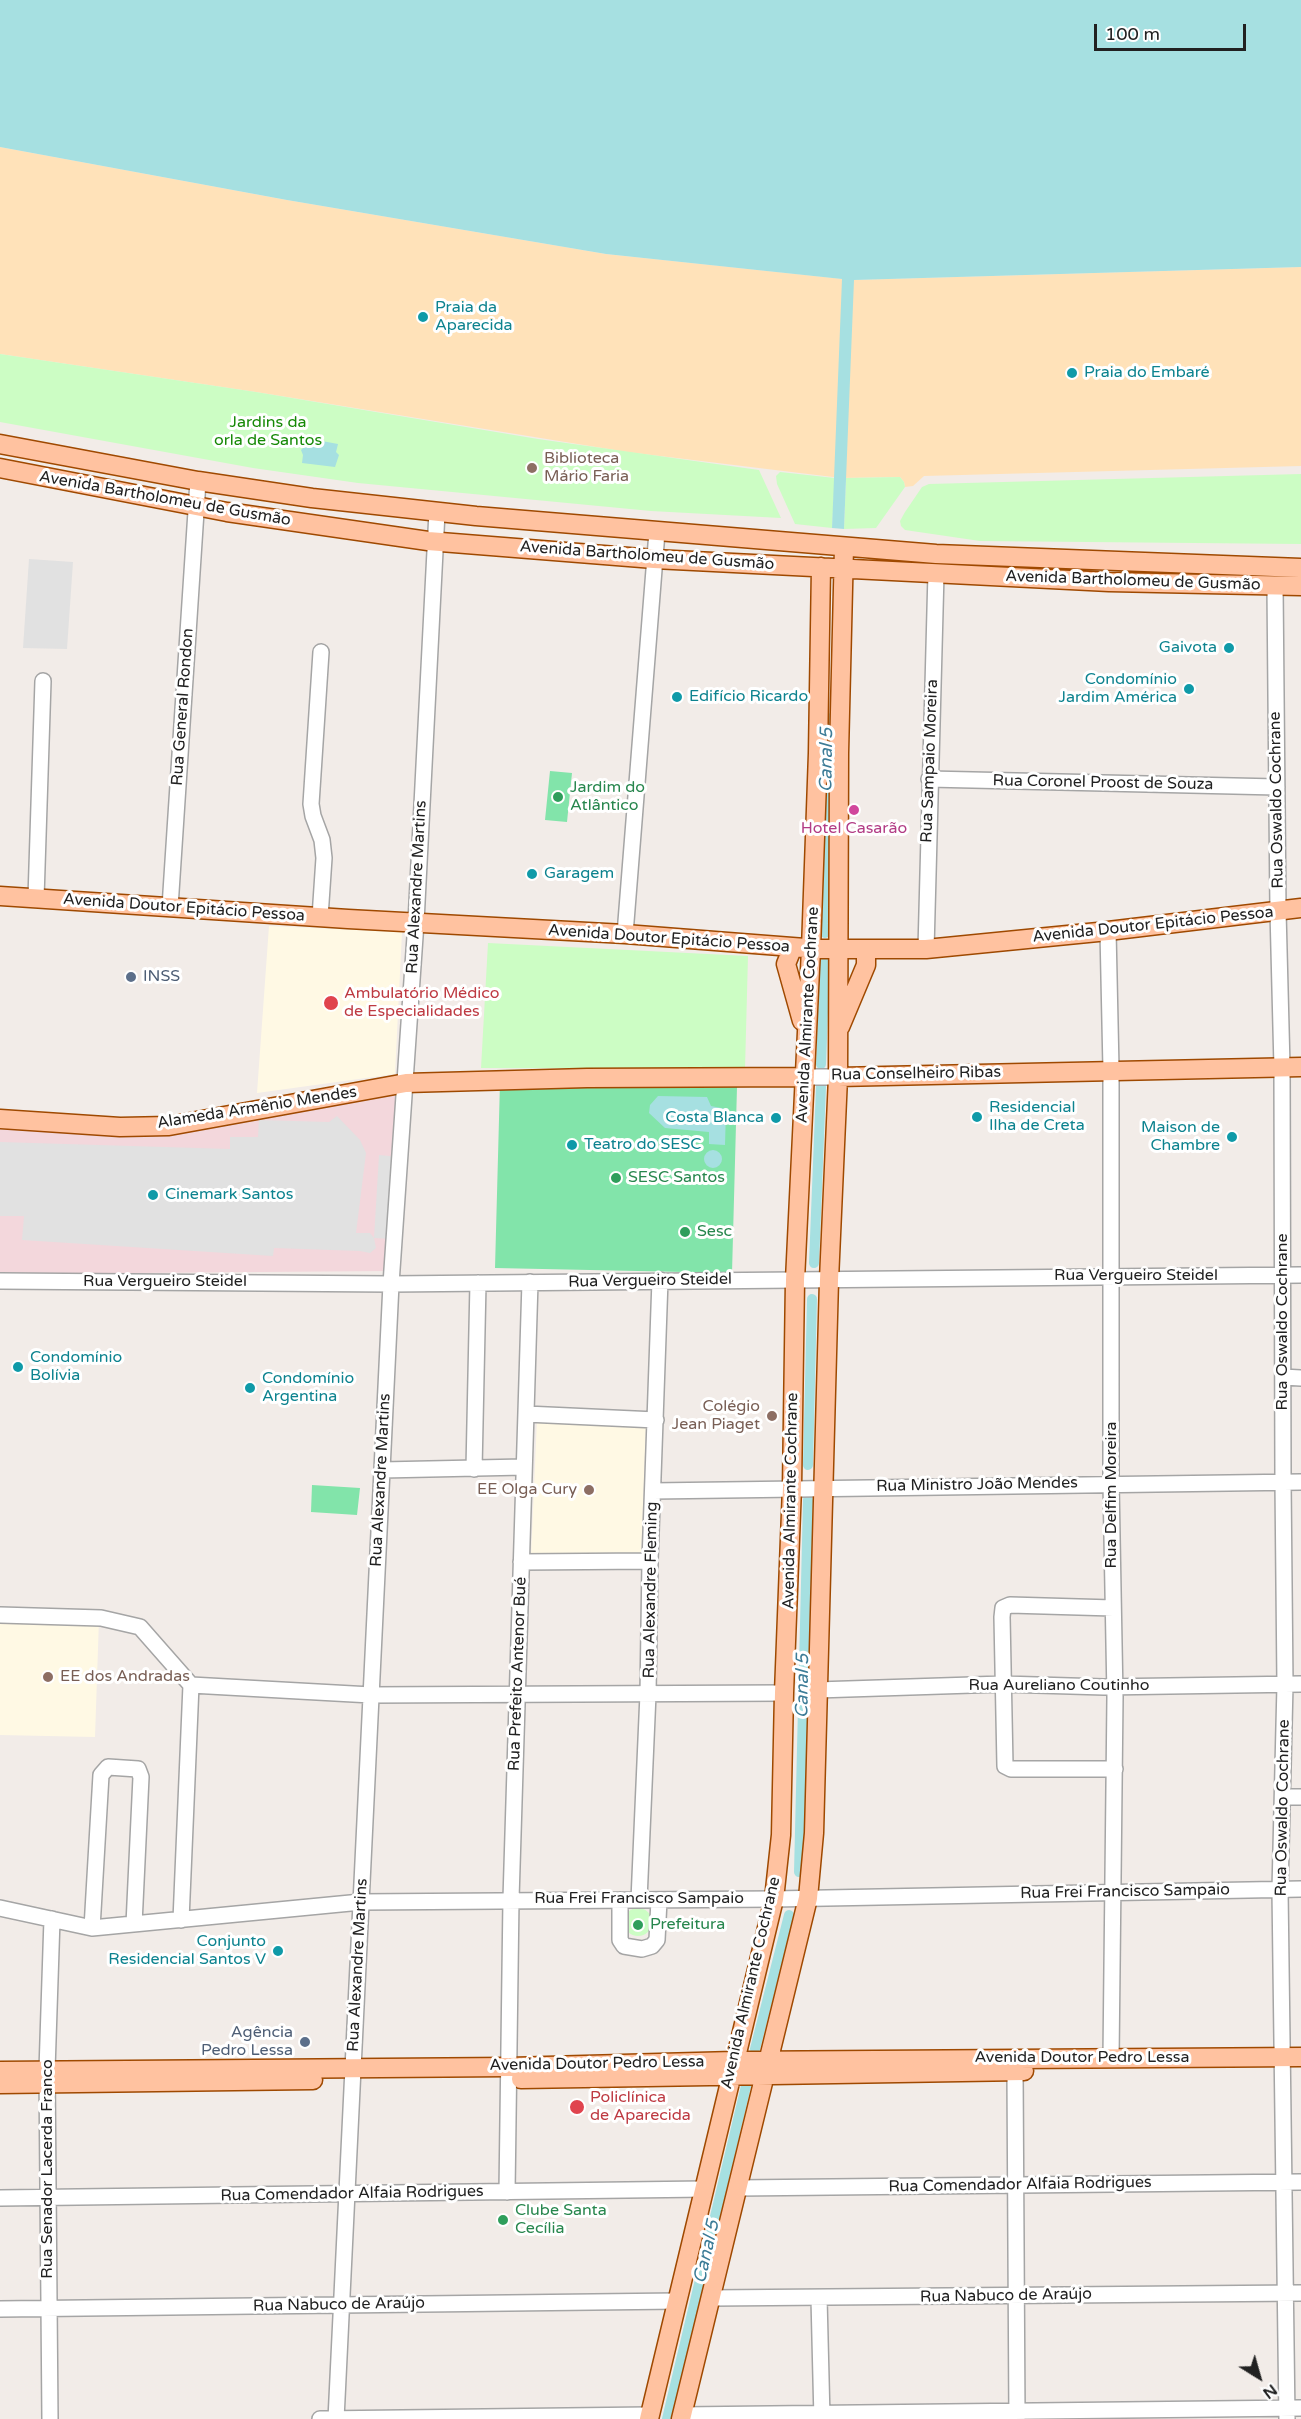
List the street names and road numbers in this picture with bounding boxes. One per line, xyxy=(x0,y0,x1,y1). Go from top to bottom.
street label: Avenida Bartholomeu de Gusmão xyxy=(38,467,292,531)
street label: Avenida Bartholomeu de Gusmão xyxy=(519,538,775,574)
street label: Avenida Bartholomeu de Gusmão xyxy=(1005,567,1261,595)
street label: Rua General Rondon xyxy=(168,628,198,786)
street label: Rua Sampaio Moreira xyxy=(918,679,942,843)
street label: Rua Oswaldo Cochrane xyxy=(1266,711,1288,889)
street label: Rua Coronel Proost de Souza xyxy=(992,771,1214,795)
street label: Rua Alexandre Martins xyxy=(403,800,431,974)
street label: Avenida Doutor Epitácio Pessoa xyxy=(62,890,306,926)
street label: Avenida Doutor Epitácio Pessoa xyxy=(1032,903,1274,947)
street label: Avenida Almirante Cochrane xyxy=(793,906,823,1124)
street label: Avenida Doutor Epitácio Pessoa xyxy=(547,921,791,957)
street label: Rua Conselheiro Ribas xyxy=(831,1063,1001,1085)
street label: Alameda Armênio Mendes xyxy=(156,1083,358,1133)
street label: Rua Oswaldo Cochrane xyxy=(1273,1233,1293,1411)
street label: Rua Vergueiro Steidel xyxy=(1054,1266,1218,1286)
street label: Rua Vergueiro Steidel xyxy=(568,1270,732,1292)
street label: Rua Vergueiro Steidel xyxy=(83,1272,247,1292)
street label: Avenida Almirante Cochrane xyxy=(780,1392,802,1610)
street label: Rua Alexandre Martins xyxy=(367,1393,395,1567)
street label: Rua Delfim Moreira xyxy=(1102,1421,1122,1569)
street label: Rua Ministro João Mendes xyxy=(876,1474,1078,1496)
street label: Rua Alexandre Fleming xyxy=(640,1501,662,1679)
street label: Rua Prefeito Antenor Bué xyxy=(505,1577,531,1771)
street label: Rua Aureliano Coutinho xyxy=(969,1676,1149,1696)
street label: Rua Oswaldo Cochrane xyxy=(1272,1719,1294,1897)
street label: Avenida Almirante Cochrane xyxy=(717,1875,785,2091)
street label: Rua Alexandre Martins xyxy=(344,1878,372,2052)
street label: Rua Frei Francisco Sampaio xyxy=(1020,1881,1230,1903)
street label: Rua Frei Francisco Sampaio xyxy=(534,1889,744,1909)
street label: Avenida Doutor Pedro Lessa xyxy=(974,2048,1190,2068)
street label: Avenida Doutor Pedro Lessa xyxy=(489,2053,705,2075)
street label: Rua Senador Lacerda Franco xyxy=(38,2059,58,2279)
street label: Rua Comendador Alfaia Rodrigues xyxy=(888,2173,1152,2197)
street label: Rua Comendador Alfaia Rodrigues xyxy=(220,2182,484,2206)
street label: Rua Nabuco de Araújo xyxy=(920,2285,1092,2307)
street label: Rua Nabuco de Araújo xyxy=(253,2294,425,2316)

